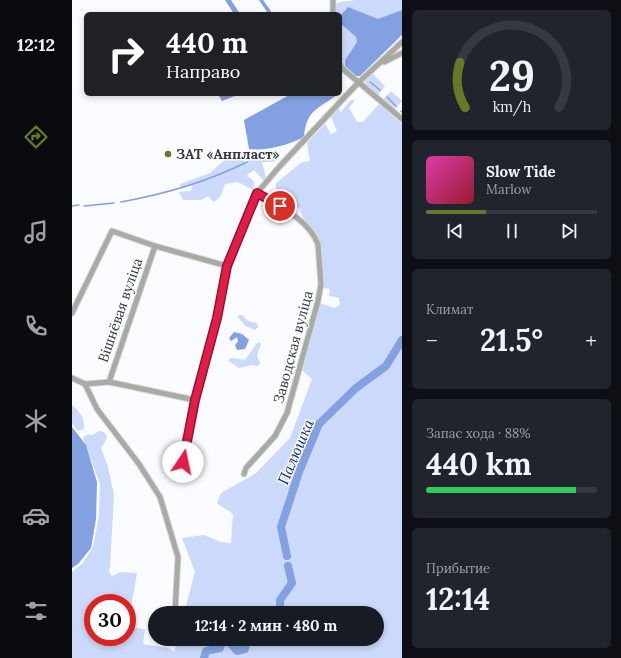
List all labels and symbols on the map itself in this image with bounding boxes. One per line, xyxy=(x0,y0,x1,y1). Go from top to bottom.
place label: ЗАТ «Анпласт» xyxy=(176,145,280,163)
marker: ЗАТ «Анпласт» xyxy=(163,149,173,159)
pin xyxy=(263,189,297,223)
street label: Вішнёвая вуліца xyxy=(94,255,146,365)
street label: Заводская вуліца xyxy=(269,289,317,405)
water label: Палюшка xyxy=(273,415,318,487)
position arrow xyxy=(162,441,204,483)
speed limit sign: 30 xyxy=(84,594,136,646)

